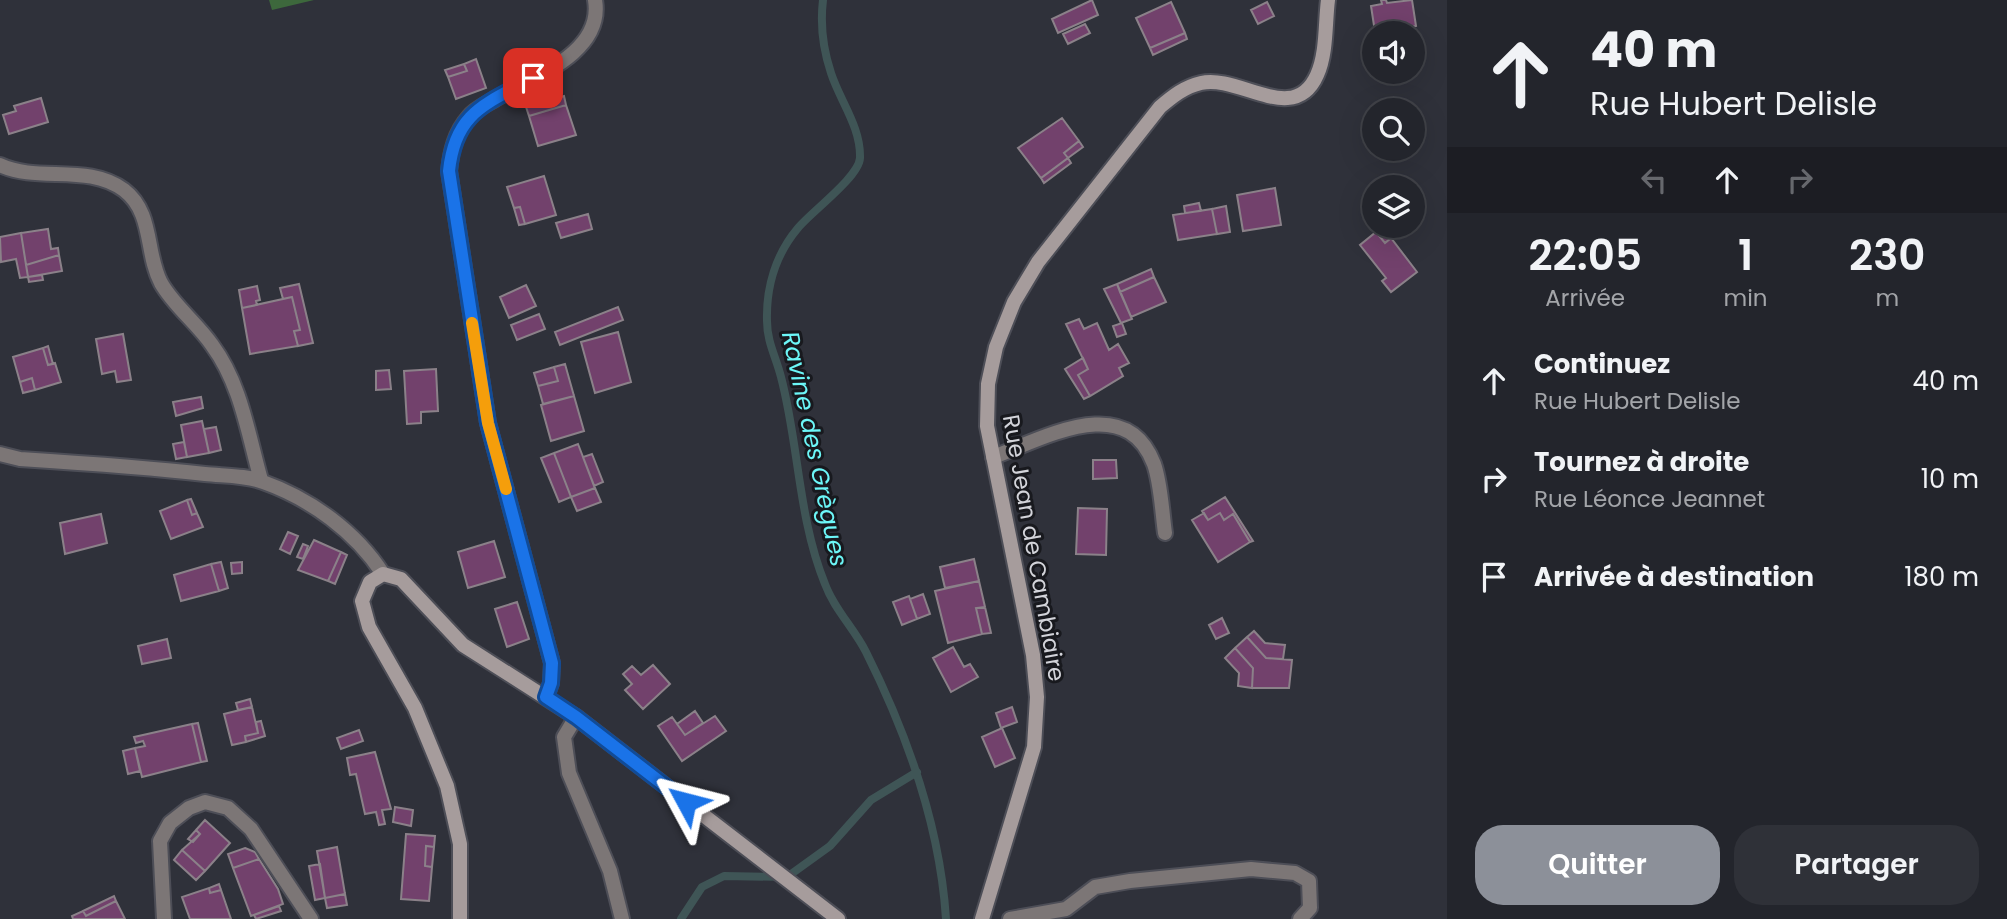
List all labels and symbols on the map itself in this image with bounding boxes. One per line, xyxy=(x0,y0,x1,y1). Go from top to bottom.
pin xyxy=(503,48,563,108)
water label: Ravine des Grègues xyxy=(774,328,856,570)
street label: Rue Jean de Cambiaire xyxy=(995,412,1073,684)
position arrow xyxy=(649,765,723,839)

